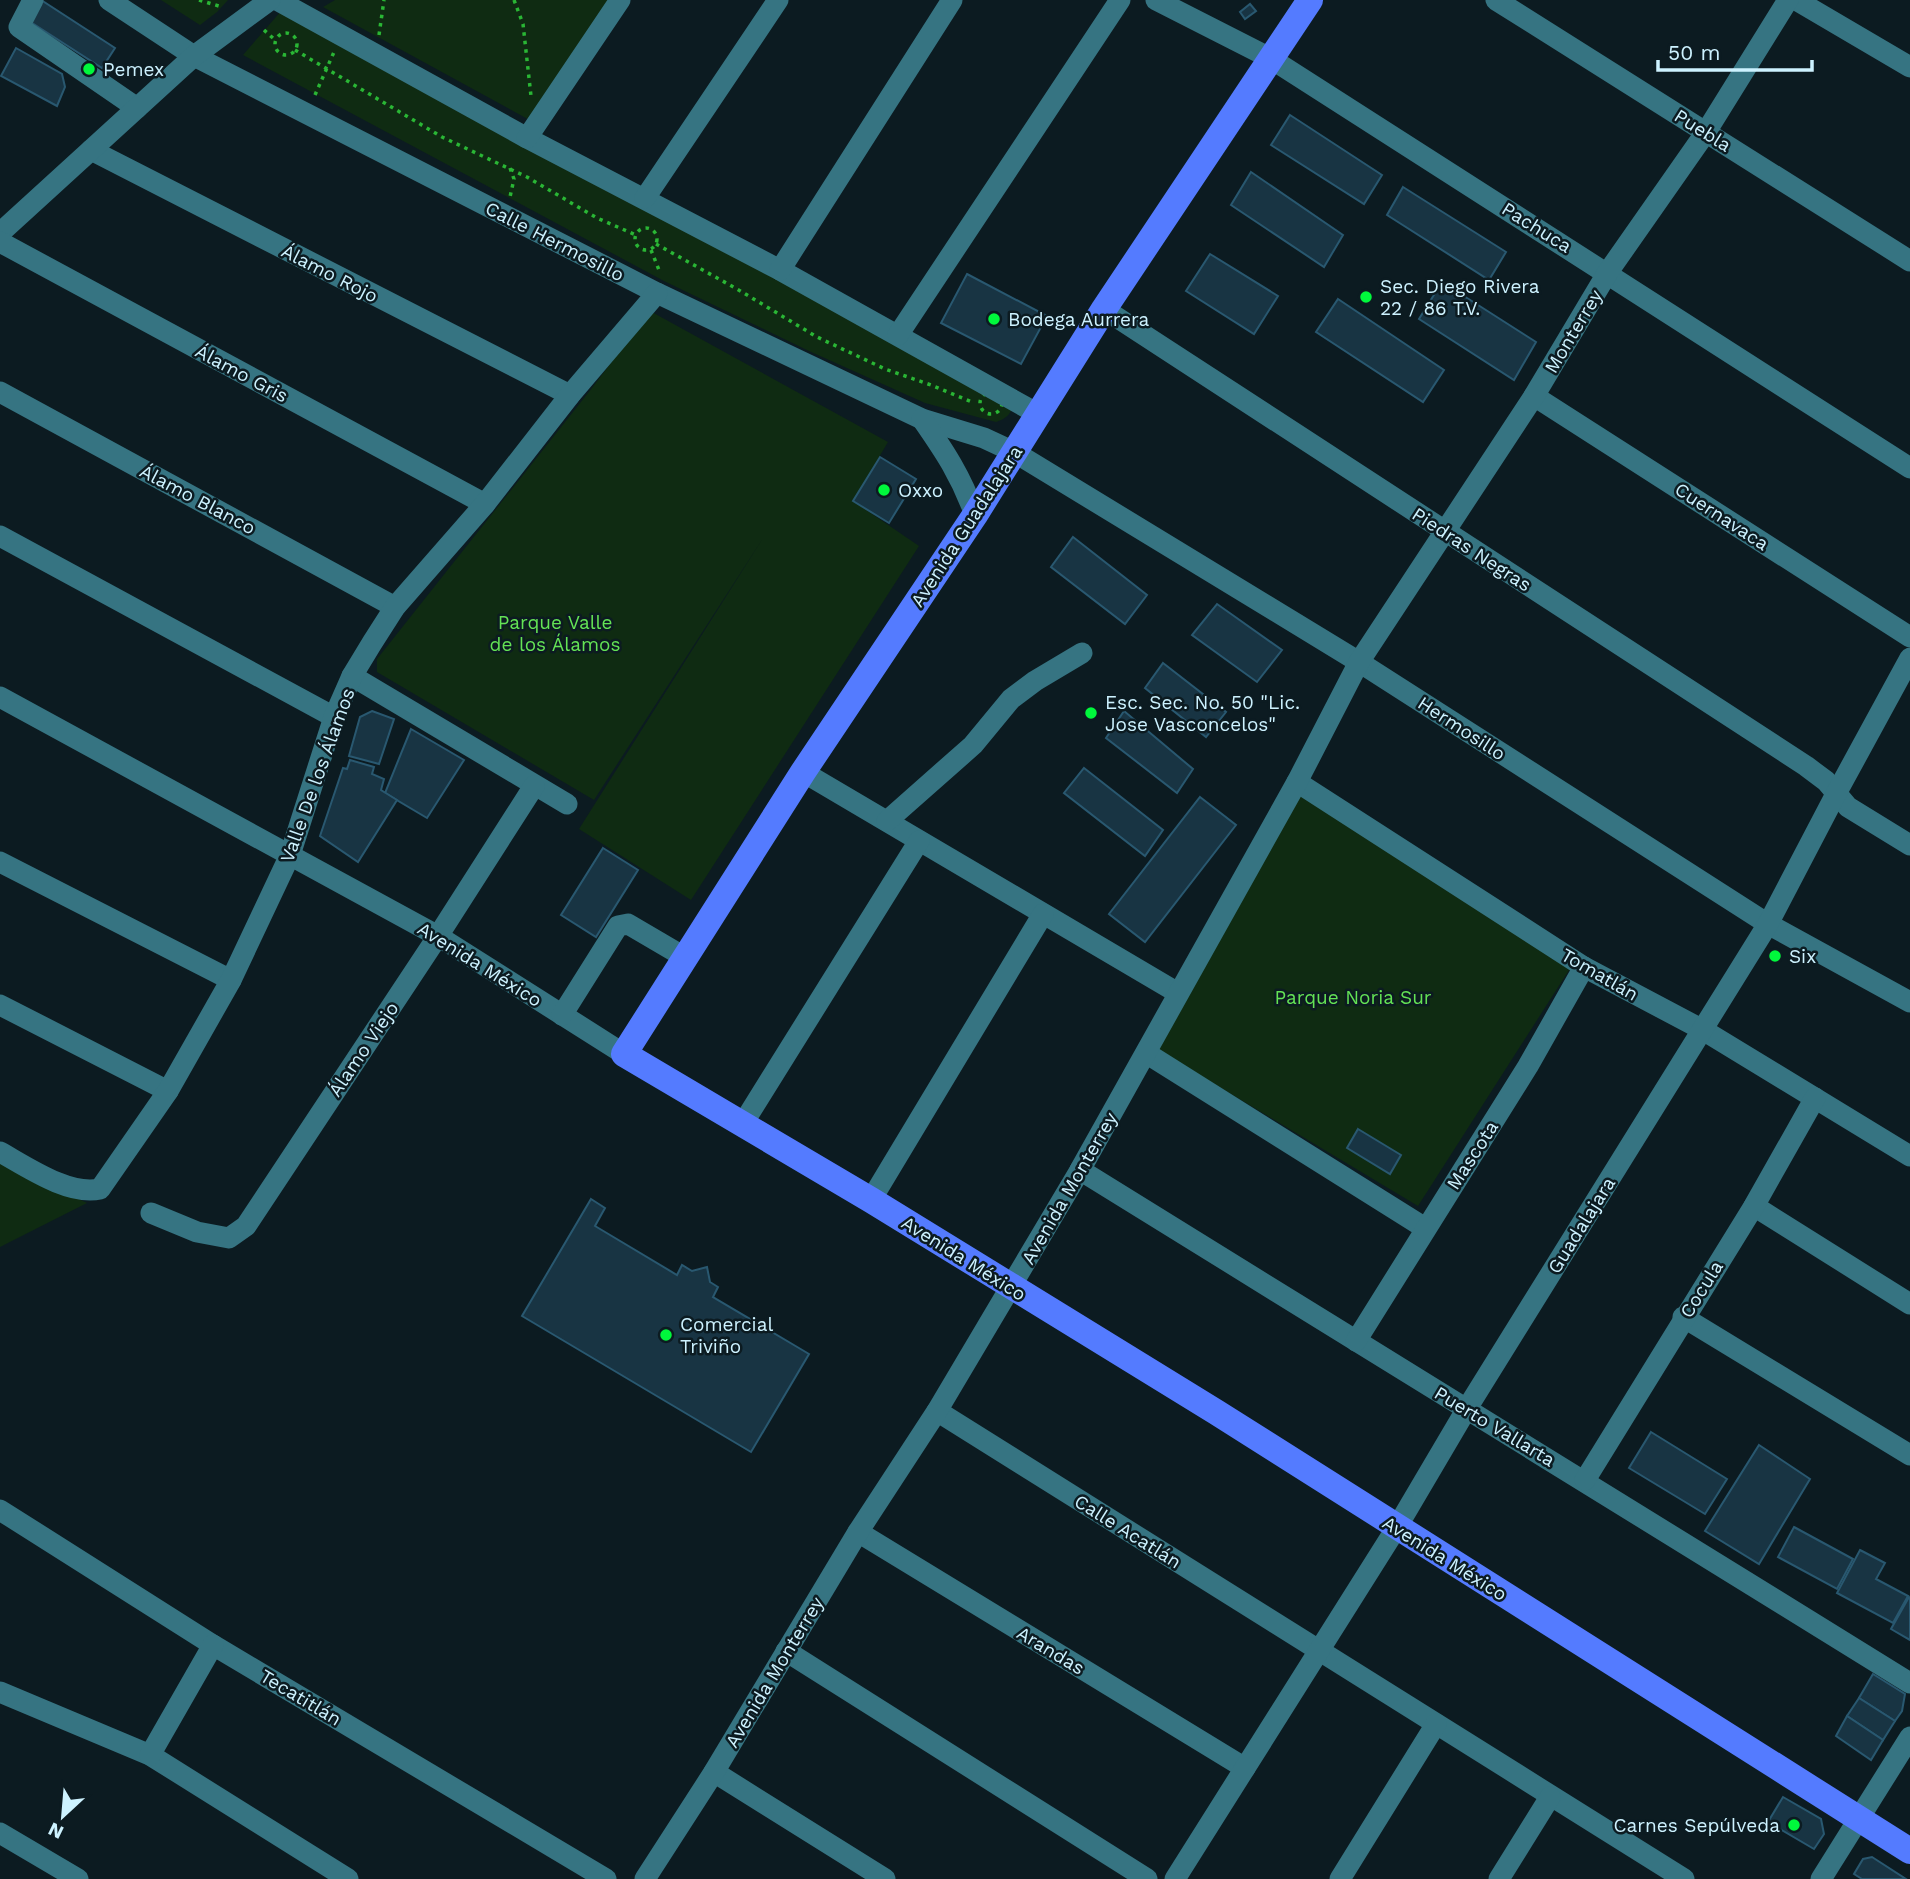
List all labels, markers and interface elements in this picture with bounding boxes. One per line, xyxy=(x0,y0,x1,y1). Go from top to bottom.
scale bar xyxy=(1658,28,1812,72)
text: 50 m xyxy=(1668,40,1720,65)
place label: Pemex xyxy=(103,58,164,81)
marker: Pemex xyxy=(81,61,97,77)
street label: Puebla xyxy=(1670,104,1736,157)
street label: Calle Hermosillo xyxy=(481,196,628,286)
street label: Pachuca xyxy=(1498,197,1576,258)
street label: Álamo Rojo xyxy=(278,239,382,308)
place label: Sec. Diego Rivera 22 / 86 T.V. xyxy=(1380,275,1540,320)
street label: Monterrey xyxy=(1539,285,1607,377)
marker: Sec. Diego Rivera 22 / 86 T.V. xyxy=(1358,289,1374,305)
place label: Bodega Aurrera xyxy=(1008,308,1150,331)
marker: Bodega Aurrera xyxy=(986,311,1002,327)
street label: Álamo Gris xyxy=(191,339,292,407)
street label: Avenida Guadalajara xyxy=(906,441,1027,611)
street label: Álamo Blanco xyxy=(136,459,260,540)
street label: Cuernavaca xyxy=(1670,478,1773,555)
place label: Oxxo xyxy=(898,479,943,502)
marker: Oxxo xyxy=(876,482,892,498)
street label: Piedras Negras xyxy=(1408,502,1536,596)
park label: Parque Valle de los Álamos xyxy=(490,611,620,656)
street label: Valle De los Álamos xyxy=(275,685,360,865)
place label: Esc. Sec. No. 50 "Lic. Jose Vasconcelos" xyxy=(1105,691,1300,736)
street label: Hermosillo xyxy=(1413,692,1510,765)
marker: Esc. Sec. No. 50 "Lic. Jose Vasconcelos" xyxy=(1083,705,1099,721)
street label: Avenida México xyxy=(413,917,546,1012)
street label: Tomatlán xyxy=(1557,943,1643,1006)
place label: Six xyxy=(1789,945,1816,968)
marker: Six xyxy=(1767,948,1783,964)
park label: Parque Noria Sur xyxy=(1274,986,1432,1009)
street label: Álamo Viejo xyxy=(323,998,403,1101)
street label: Avenida Monterrey xyxy=(1017,1108,1122,1268)
street label: Mascota xyxy=(1442,1116,1503,1194)
street label: Guadalajara xyxy=(1543,1173,1620,1278)
street label: Avenida México xyxy=(897,1211,1030,1306)
street label: Cocula xyxy=(1675,1256,1728,1322)
place label: Comercial Triviño xyxy=(680,1313,773,1358)
marker: Comercial Triviño xyxy=(658,1327,674,1343)
street label: Puerto Vallarta xyxy=(1430,1381,1560,1472)
street label: Calle Acatlán xyxy=(1070,1489,1185,1573)
street label: Avenida México xyxy=(1378,1511,1511,1606)
street label: Avenida Monterrey xyxy=(720,1593,829,1752)
street label: Arandas xyxy=(1013,1621,1089,1680)
street label: Tecatitlán xyxy=(256,1664,346,1731)
north arrow xyxy=(28,1781,98,1851)
place label: Carnes Sepúlveda xyxy=(1614,1814,1780,1837)
text: N xyxy=(44,1817,67,1844)
marker: Carnes Sepúlveda xyxy=(1786,1817,1802,1833)

